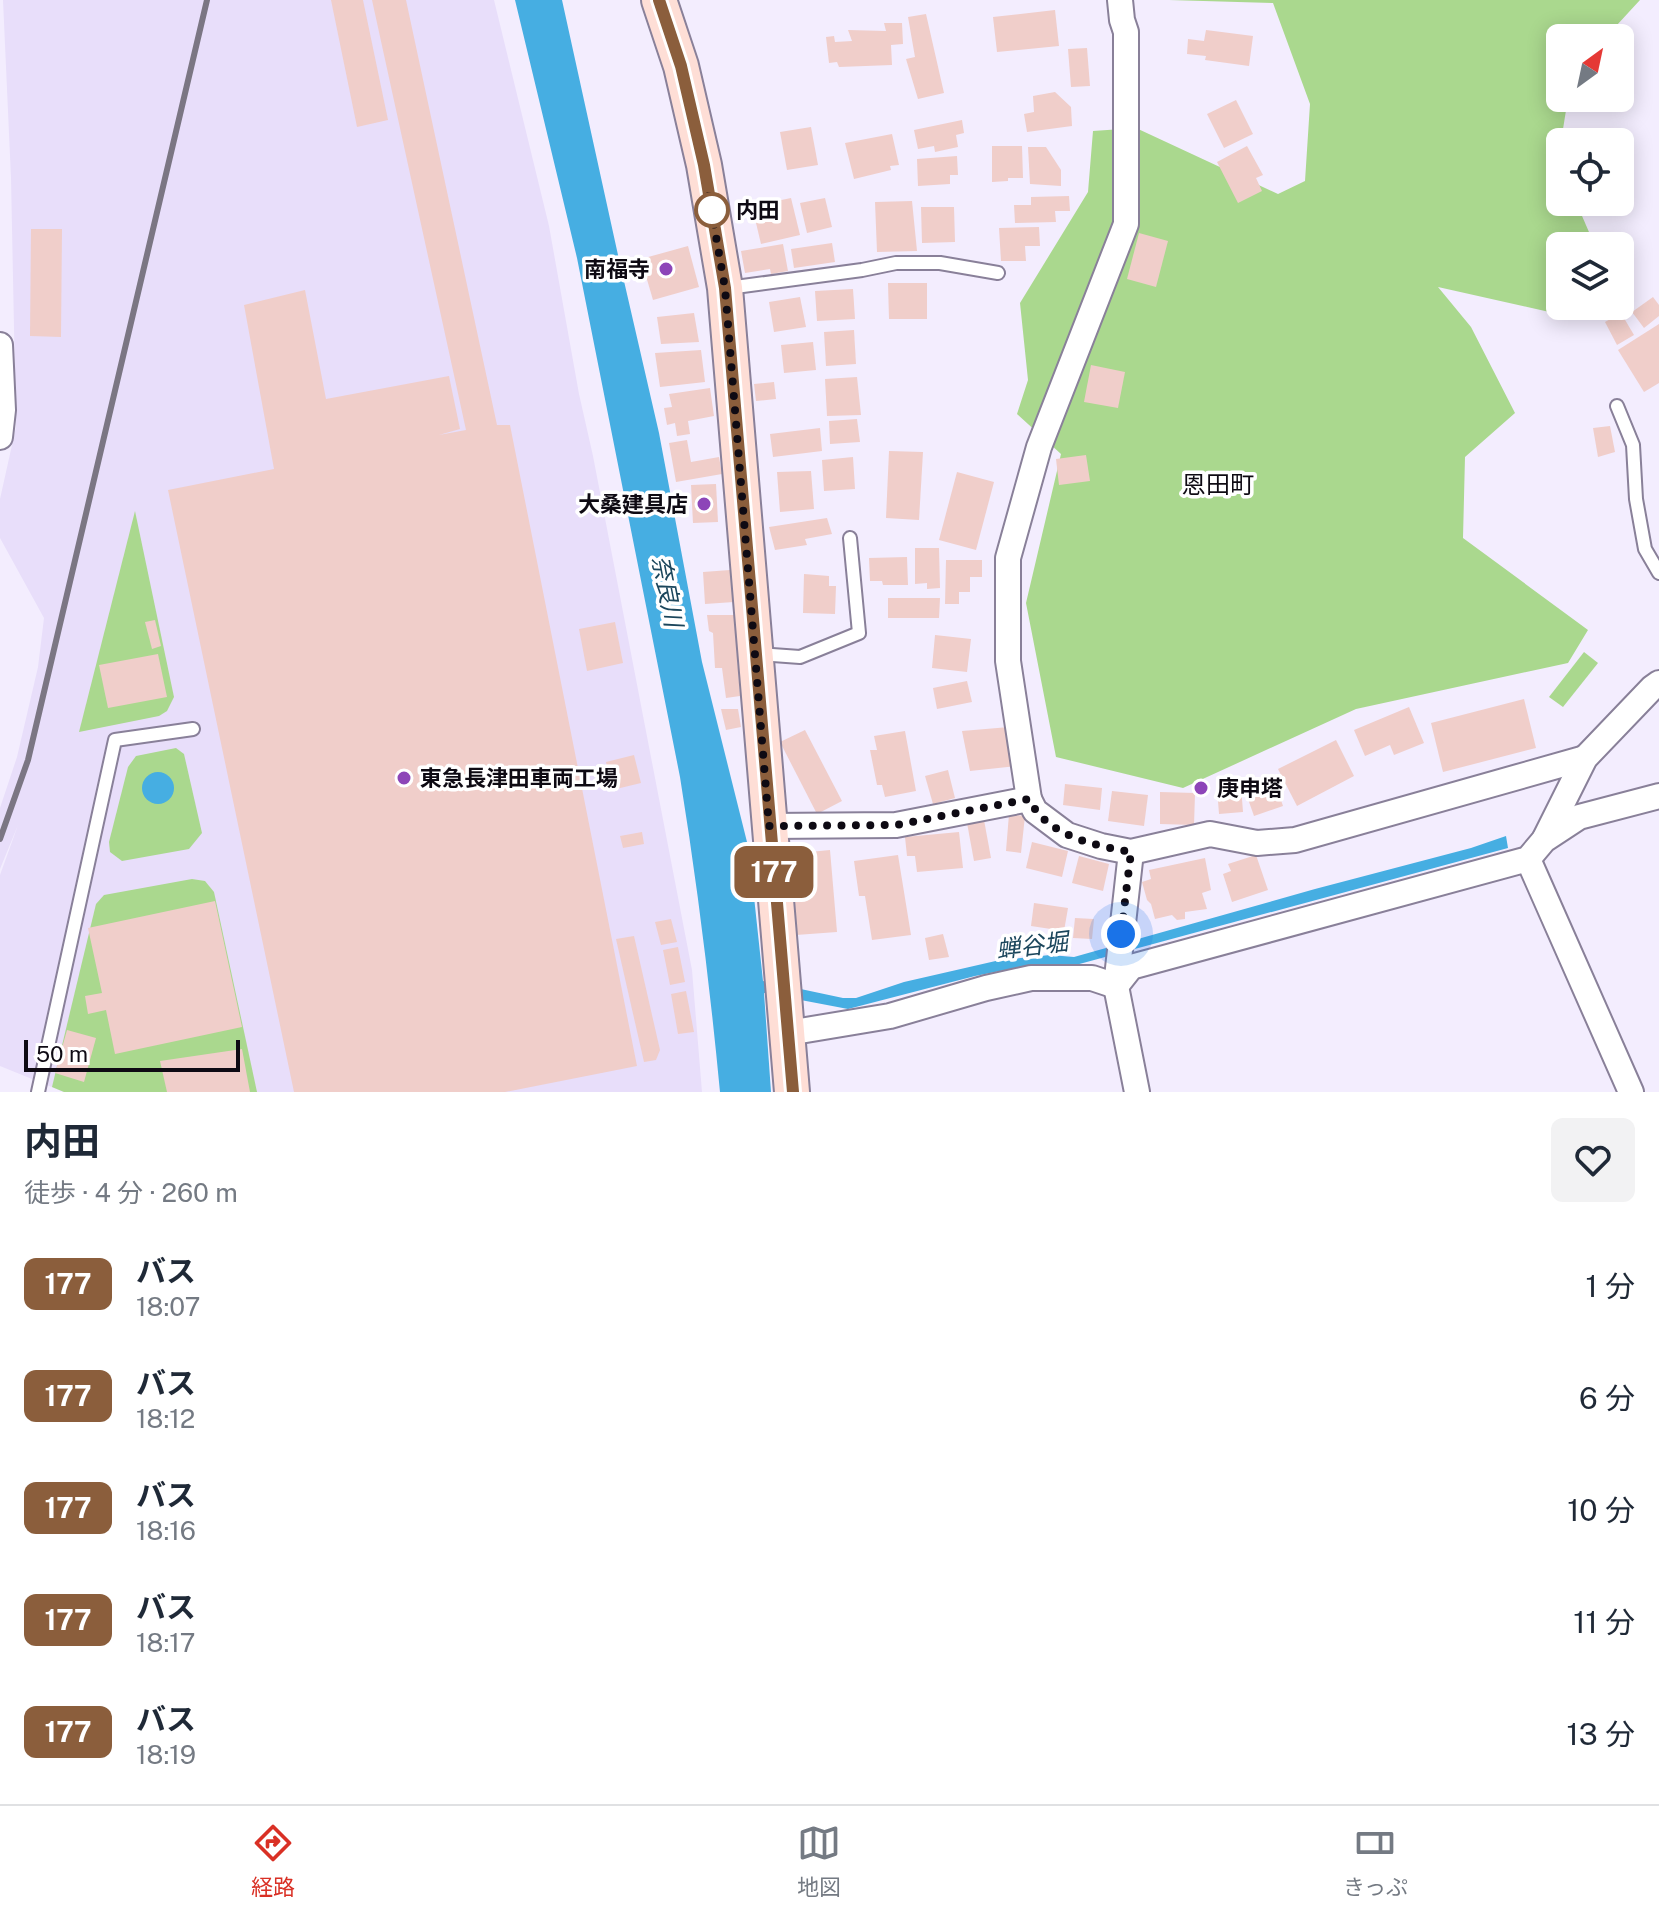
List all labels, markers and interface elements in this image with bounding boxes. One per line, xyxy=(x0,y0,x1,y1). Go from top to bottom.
north arrow xyxy=(1546,24,1634,112)
map controls xyxy=(1546,24,1634,320)
button: locate xyxy=(1546,128,1634,216)
marker: 内田 xyxy=(695,193,729,227)
place label: 内田 xyxy=(736,197,780,223)
button: layers xyxy=(1546,232,1634,320)
place label: 南福寺 xyxy=(584,256,650,282)
marker: 南福寺 xyxy=(657,260,675,278)
district label: 恩田町 xyxy=(1182,470,1254,498)
place label: 大桑建具店 xyxy=(578,491,688,517)
marker: 大桑建具店 xyxy=(695,495,713,513)
water label: 奈良川 xyxy=(647,553,689,632)
place label: 東急長津田車両工場 xyxy=(420,765,618,791)
marker: 東急長津田車両工場 xyxy=(395,769,413,787)
place label: 庚申塔 xyxy=(1217,775,1283,801)
marker: 庚申塔 xyxy=(1192,779,1210,797)
line badge: 177 xyxy=(728,846,820,898)
text: 177 xyxy=(750,855,798,888)
your location xyxy=(1101,914,1141,954)
water label: 蝉谷堀 xyxy=(995,926,1073,963)
scale bar xyxy=(24,1036,240,1072)
text: 50 m xyxy=(36,1041,88,1067)
button: heart xyxy=(1551,1118,1635,1202)
text: 内田 xyxy=(24,1119,100,1164)
text: 徒歩 · 4 分 · 260 m xyxy=(24,1177,238,1208)
text: バス xyxy=(136,1253,196,1289)
text: 177 xyxy=(44,1267,92,1300)
text: 1 分 xyxy=(1585,1268,1635,1304)
text: 18:07 xyxy=(136,1291,200,1322)
text: バス xyxy=(136,1365,196,1401)
text: 177 xyxy=(44,1379,92,1412)
text: 6 分 xyxy=(1579,1380,1635,1416)
text: 18:12 xyxy=(136,1403,195,1434)
text: バス xyxy=(136,1477,196,1513)
text: 177 xyxy=(44,1491,92,1524)
text: 10 分 xyxy=(1567,1492,1635,1528)
text: 18:16 xyxy=(136,1515,196,1546)
text: バス xyxy=(136,1589,196,1625)
text: 177 xyxy=(44,1603,92,1636)
text: 11 分 xyxy=(1573,1604,1635,1640)
text: 18:17 xyxy=(136,1627,195,1658)
text: バス xyxy=(136,1701,196,1737)
text: 177 xyxy=(44,1715,92,1748)
text: 13 分 xyxy=(1567,1716,1635,1752)
text: 18:19 xyxy=(136,1739,196,1770)
tab: 経路 xyxy=(251,1821,295,1901)
tab: 地図 xyxy=(797,1821,841,1901)
tab: きっぷ xyxy=(1343,1821,1408,1901)

